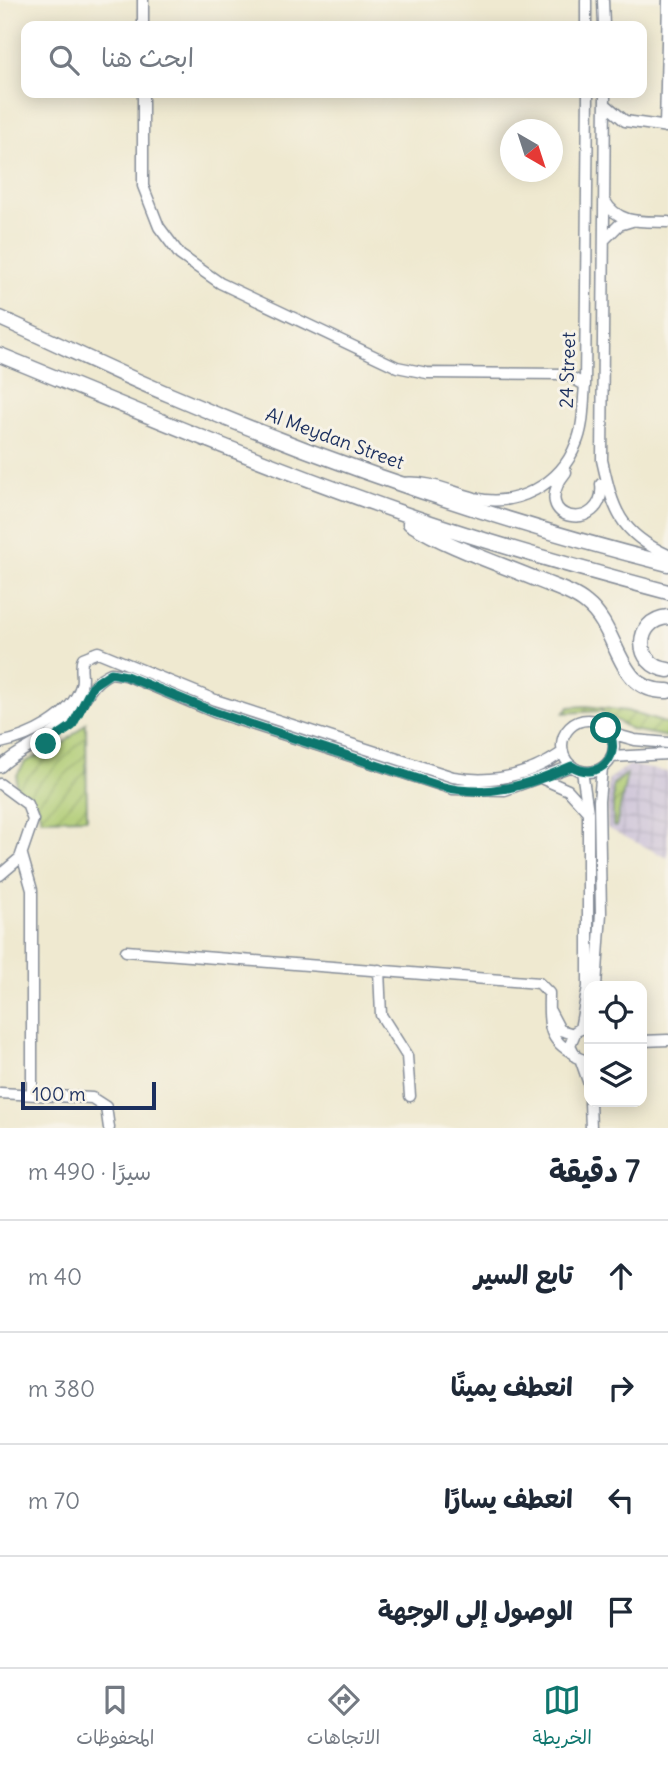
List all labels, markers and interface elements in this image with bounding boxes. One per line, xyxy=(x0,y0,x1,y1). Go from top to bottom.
search box xyxy=(21,21,647,98)
icon: search xyxy=(45,41,83,79)
text: ابحث هنا xyxy=(101,41,194,74)
north arrow xyxy=(500,119,563,182)
street label: 24 Street xyxy=(554,331,580,409)
street label: Al Meydan Street xyxy=(263,402,407,474)
route start xyxy=(590,712,621,743)
route end xyxy=(30,728,61,759)
map controls xyxy=(584,981,647,1107)
button: locate xyxy=(584,981,647,1044)
button: layers xyxy=(584,1044,647,1107)
scale bar xyxy=(21,1079,156,1111)
text: 100 m xyxy=(32,1082,86,1106)
text: 7 دقيقة xyxy=(549,1152,640,1190)
text: سيرًا · 490 m xyxy=(28,1157,151,1186)
icon: ahead xyxy=(602,1257,640,1295)
text: تابع السير xyxy=(474,1258,573,1291)
text: 40 m xyxy=(28,1262,82,1291)
icon: right xyxy=(602,1369,640,1407)
text: انعطف يمينًا xyxy=(451,1370,573,1403)
text: 380 m xyxy=(28,1374,95,1403)
icon: left xyxy=(602,1481,640,1519)
text: انعطف يسارًا xyxy=(444,1482,573,1515)
text: 70 m xyxy=(28,1486,80,1515)
icon: arrive xyxy=(602,1593,640,1631)
text: الوصول إلى الوجهة xyxy=(378,1594,573,1627)
tab: المحفوظات xyxy=(76,1681,154,1754)
tab: الاتجاهات xyxy=(307,1681,380,1754)
tab: الخريطة xyxy=(533,1681,592,1754)

